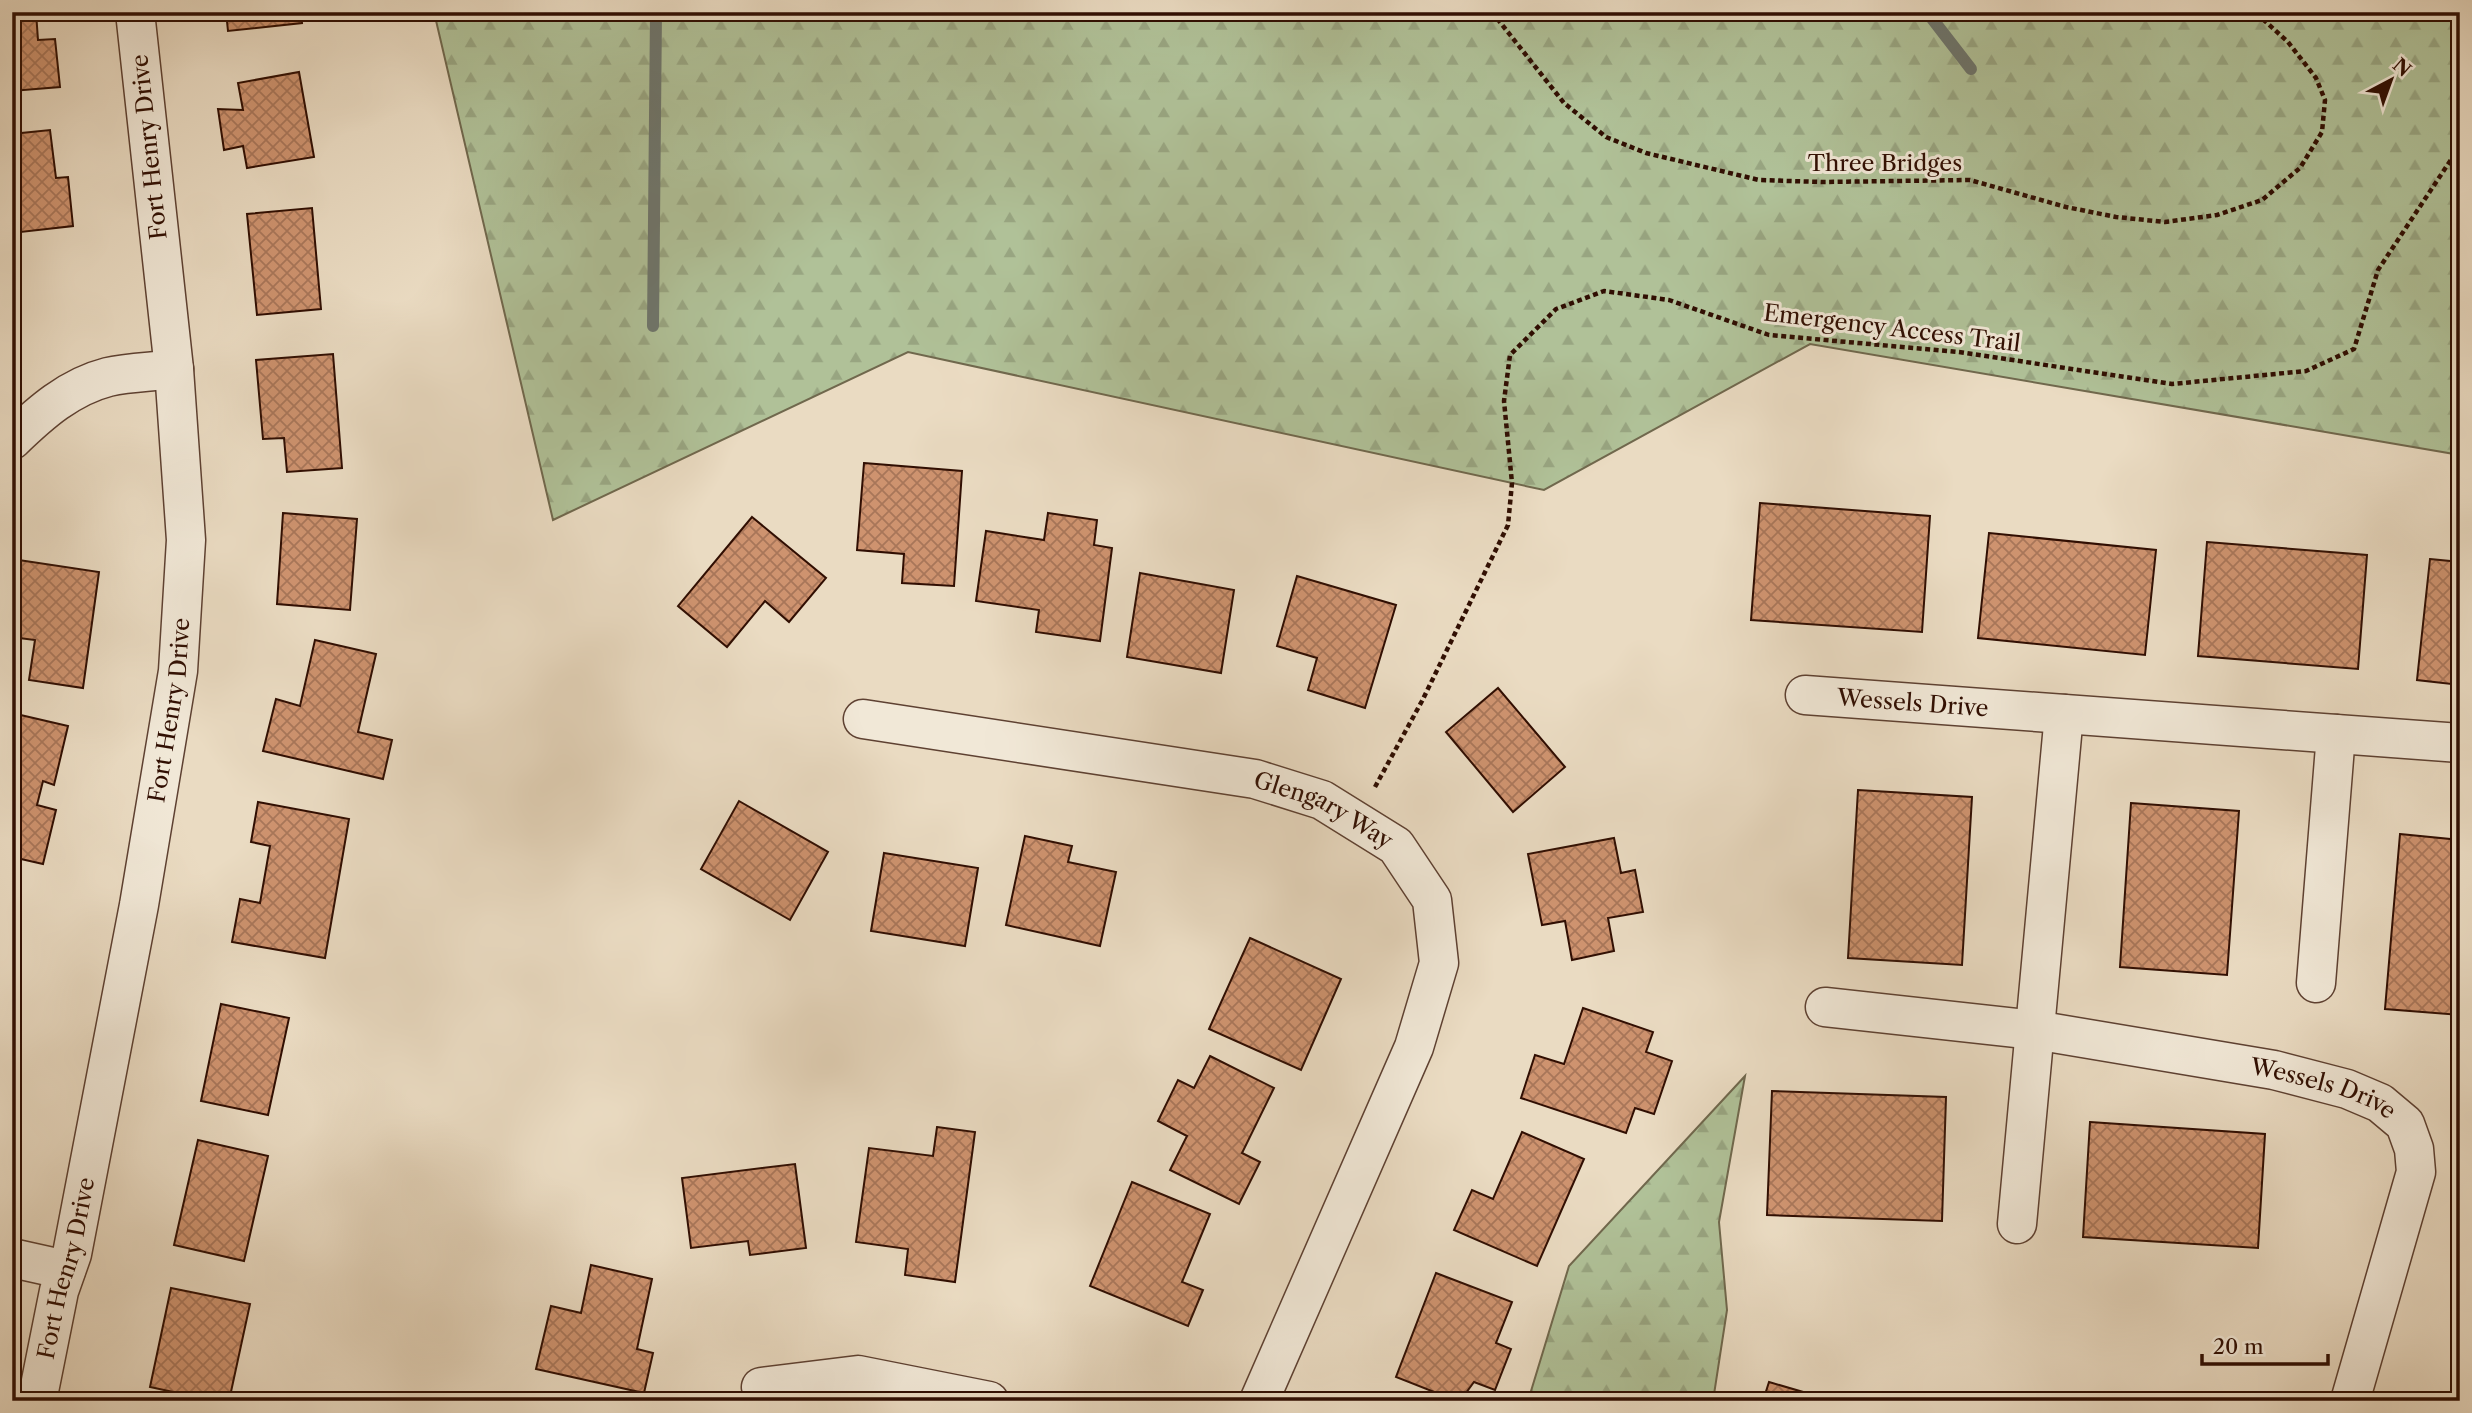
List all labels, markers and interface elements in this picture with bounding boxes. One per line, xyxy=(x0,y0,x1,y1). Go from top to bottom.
north arrow xyxy=(2356,46,2426,116)
street label: Fort Henry Drive xyxy=(125,53,173,241)
text: N xyxy=(2388,53,2416,82)
street label: Three Bridges xyxy=(1808,149,1962,177)
street label: Emergency Access Trail xyxy=(1762,298,2022,358)
street label: Fort Henry Drive xyxy=(142,617,195,805)
street label: Wessels Drive xyxy=(1835,683,1989,722)
street label: Glengary Way xyxy=(1251,766,1398,855)
street label: Wessels Drive xyxy=(2247,1052,2402,1125)
street label: Fort Henry Drive xyxy=(32,1175,100,1362)
scale bar xyxy=(2202,1322,2328,1366)
text: 20 m xyxy=(2213,1334,2264,1359)

